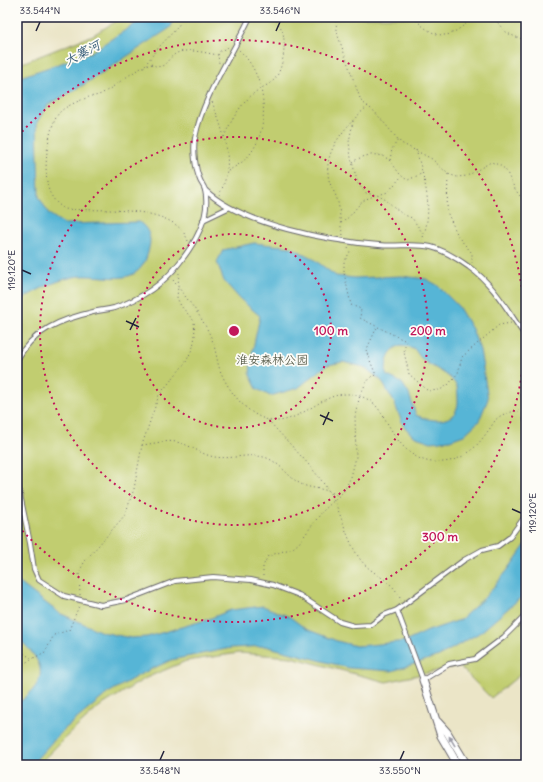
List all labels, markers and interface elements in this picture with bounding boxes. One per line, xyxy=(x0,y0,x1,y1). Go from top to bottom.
text: 33.544°N xyxy=(20,4,61,17)
text: 33.546°N xyxy=(260,4,300,17)
water label: 大寨河 xyxy=(61,35,105,70)
text: 119.120°E xyxy=(5,250,18,290)
text: 100 m xyxy=(314,323,348,338)
text: 200 m xyxy=(410,323,446,338)
centre of rings xyxy=(227,324,241,338)
park label: 淮安森林公园 xyxy=(236,352,308,367)
text: 119.120°E xyxy=(526,493,539,533)
text: 300 m xyxy=(422,529,458,544)
one-way arrow xyxy=(449,735,456,747)
text: 33.548°N xyxy=(140,764,180,777)
text: 33.550°N xyxy=(379,764,421,777)

